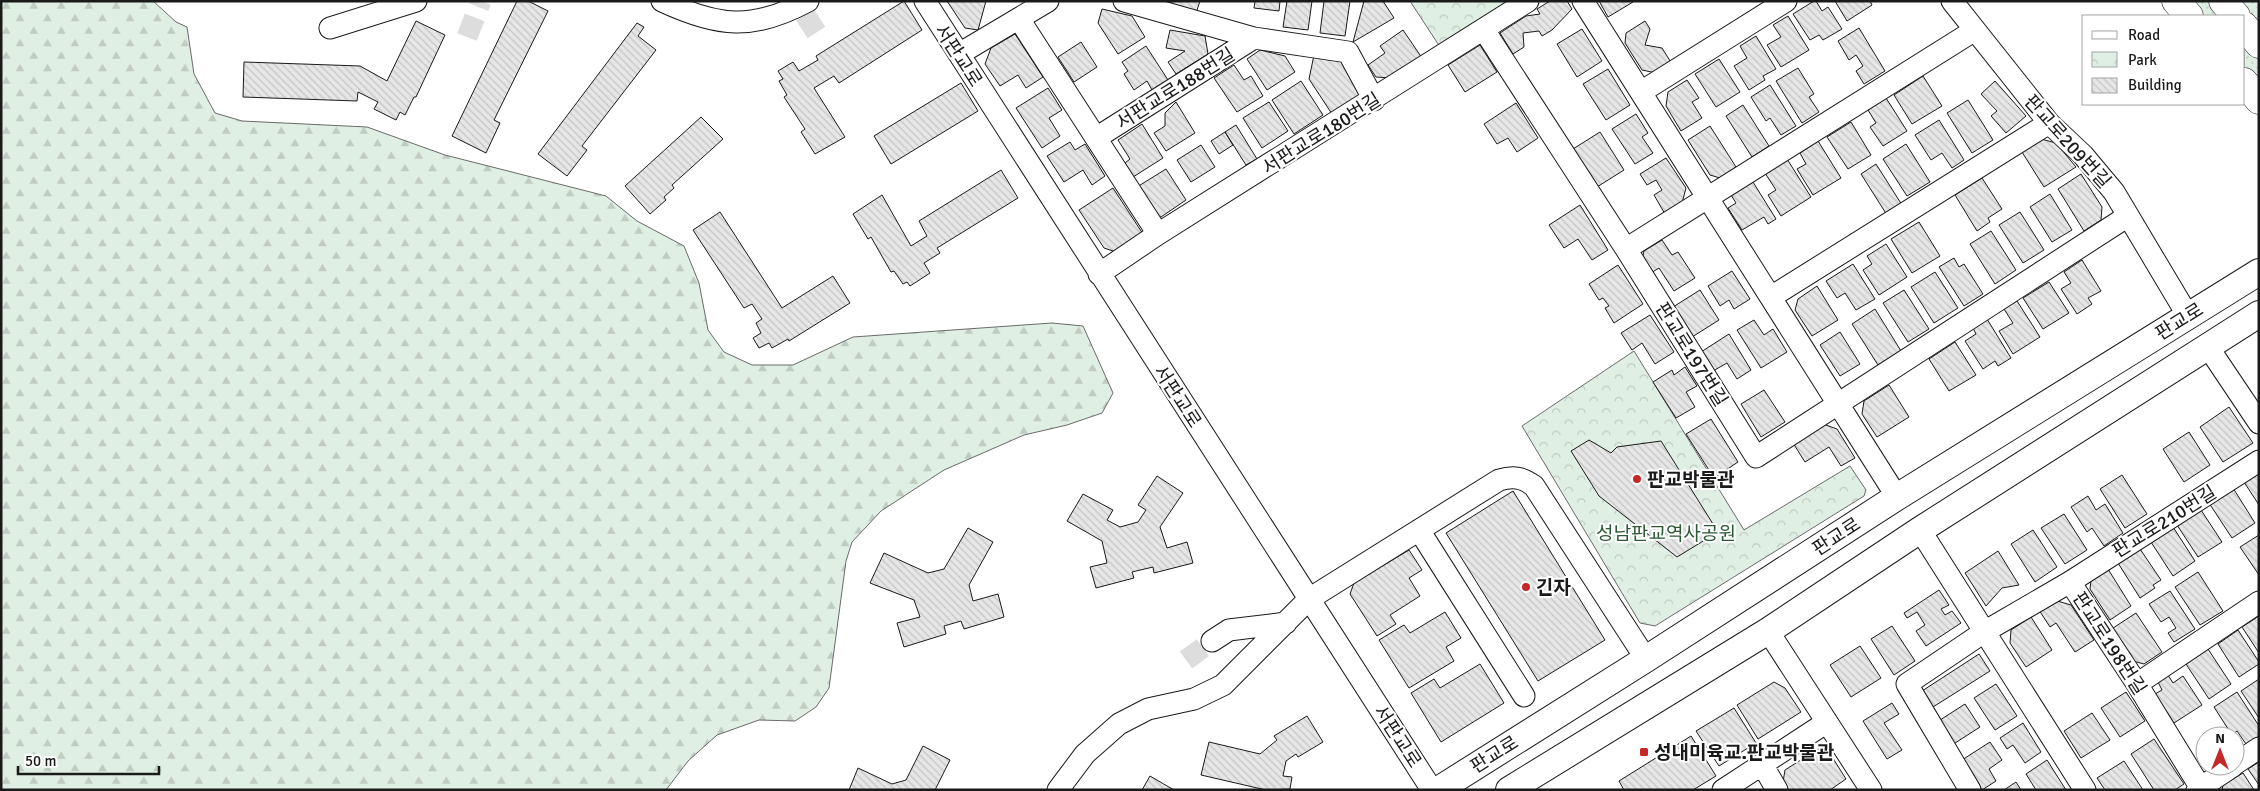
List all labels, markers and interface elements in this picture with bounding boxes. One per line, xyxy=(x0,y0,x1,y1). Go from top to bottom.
legend xyxy=(2082,15,2245,105)
street label: 서판교로 xyxy=(929,20,987,91)
text: Road xyxy=(2128,26,2160,44)
street label: 서판교로188번길 xyxy=(1112,43,1239,135)
text: Park xyxy=(2128,51,2157,69)
text: Building xyxy=(2128,76,2182,94)
street label: 서판교로180번길 xyxy=(1258,88,1385,180)
street label: 판교로209번길 xyxy=(2019,90,2116,194)
street label: 판교로197번길 xyxy=(1650,298,1733,411)
street label: 판교로 xyxy=(2151,298,2208,346)
street label: 서판교로 xyxy=(1148,361,1206,432)
place label: 판교박물관 xyxy=(1647,468,1735,492)
marker: 판교박물관 xyxy=(1631,473,1643,485)
street label: 판교로210번길 xyxy=(2108,480,2221,563)
street label: 판교로 xyxy=(1808,512,1865,561)
park label: 성남판교역사공원 xyxy=(1596,522,1736,546)
place label: 긴자 xyxy=(1536,576,1571,600)
marker: 긴자 xyxy=(1520,581,1532,593)
street label: 판교로198번길 xyxy=(2067,587,2151,700)
street label: 서판교로 xyxy=(1368,701,1426,772)
north arrow xyxy=(2195,726,2245,776)
text: N xyxy=(2215,730,2225,747)
street label: 판교로 xyxy=(1466,731,1523,779)
place label: 성내미육교.판교박물관 xyxy=(1654,741,1835,765)
scale bar xyxy=(18,744,159,776)
marker: 성내미육교.판교박물관 xyxy=(1638,746,1650,758)
text: 50 m xyxy=(25,752,56,770)

